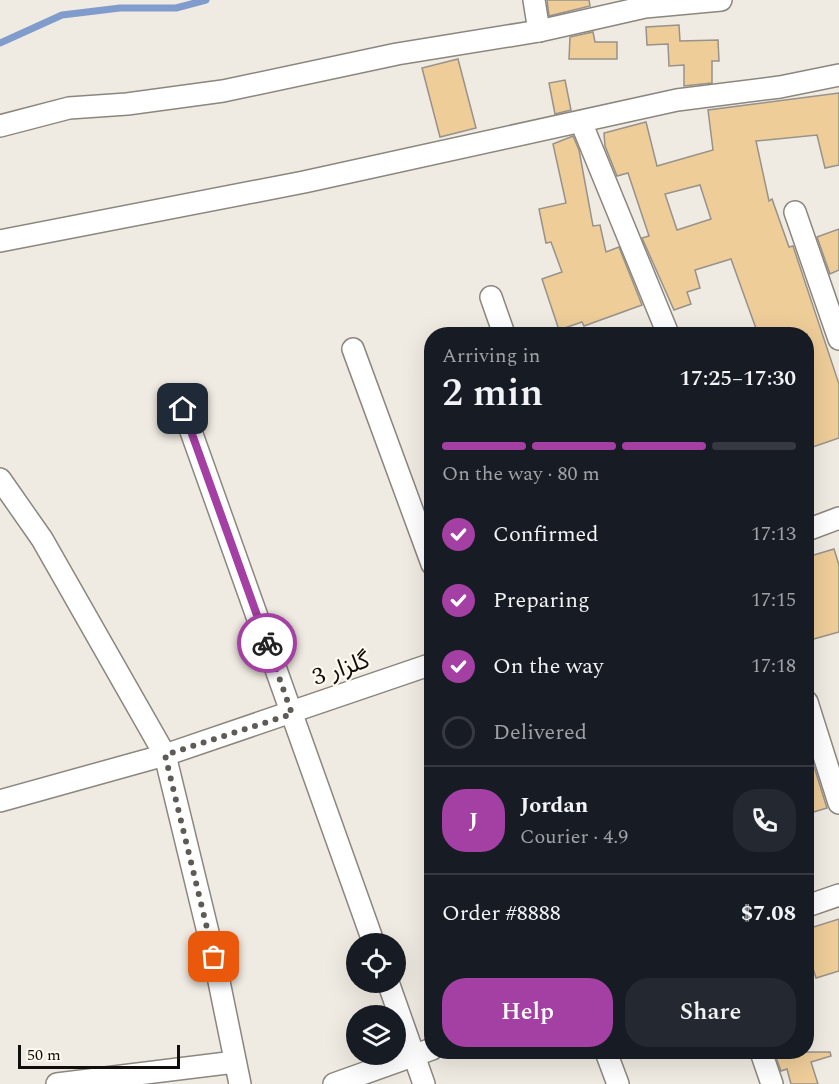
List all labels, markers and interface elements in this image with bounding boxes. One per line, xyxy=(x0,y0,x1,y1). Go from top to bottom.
text: Arriving in xyxy=(442,341,540,371)
text: 17:25–17:30 xyxy=(679,362,796,395)
text: 2 min xyxy=(442,364,543,423)
pin xyxy=(157,383,208,434)
icon: home xyxy=(166,392,199,425)
text: On the way · 80 m xyxy=(442,459,600,489)
icon: check xyxy=(442,518,475,551)
text: Confirmed xyxy=(493,518,599,551)
text: 17:13 xyxy=(751,519,796,549)
icon: check xyxy=(442,584,475,617)
text: Preparing xyxy=(493,584,590,617)
text: 17:15 xyxy=(751,585,796,615)
courier xyxy=(237,613,297,673)
icon: bike xyxy=(251,627,284,660)
street label: گلزار 3 xyxy=(307,642,376,696)
icon: check xyxy=(442,650,475,683)
text: On the way xyxy=(493,650,604,683)
text: 17:18 xyxy=(751,651,796,681)
text: Delivered xyxy=(493,716,587,749)
text: Jordan xyxy=(520,789,588,822)
button: phone xyxy=(733,789,796,852)
text: J xyxy=(469,804,478,837)
text: Courier · 4.9 xyxy=(520,822,628,852)
text: Order #8888 xyxy=(442,897,561,930)
text: $7.08 xyxy=(741,897,796,930)
pin xyxy=(188,931,239,982)
map controls xyxy=(346,933,406,1065)
button: locate xyxy=(346,933,406,993)
icon: bag xyxy=(197,940,230,973)
button: Help xyxy=(442,978,613,1047)
button: Share xyxy=(625,978,796,1047)
button: layers xyxy=(346,1005,406,1065)
scale bar xyxy=(18,1042,180,1070)
text: 50 m xyxy=(27,1043,61,1067)

